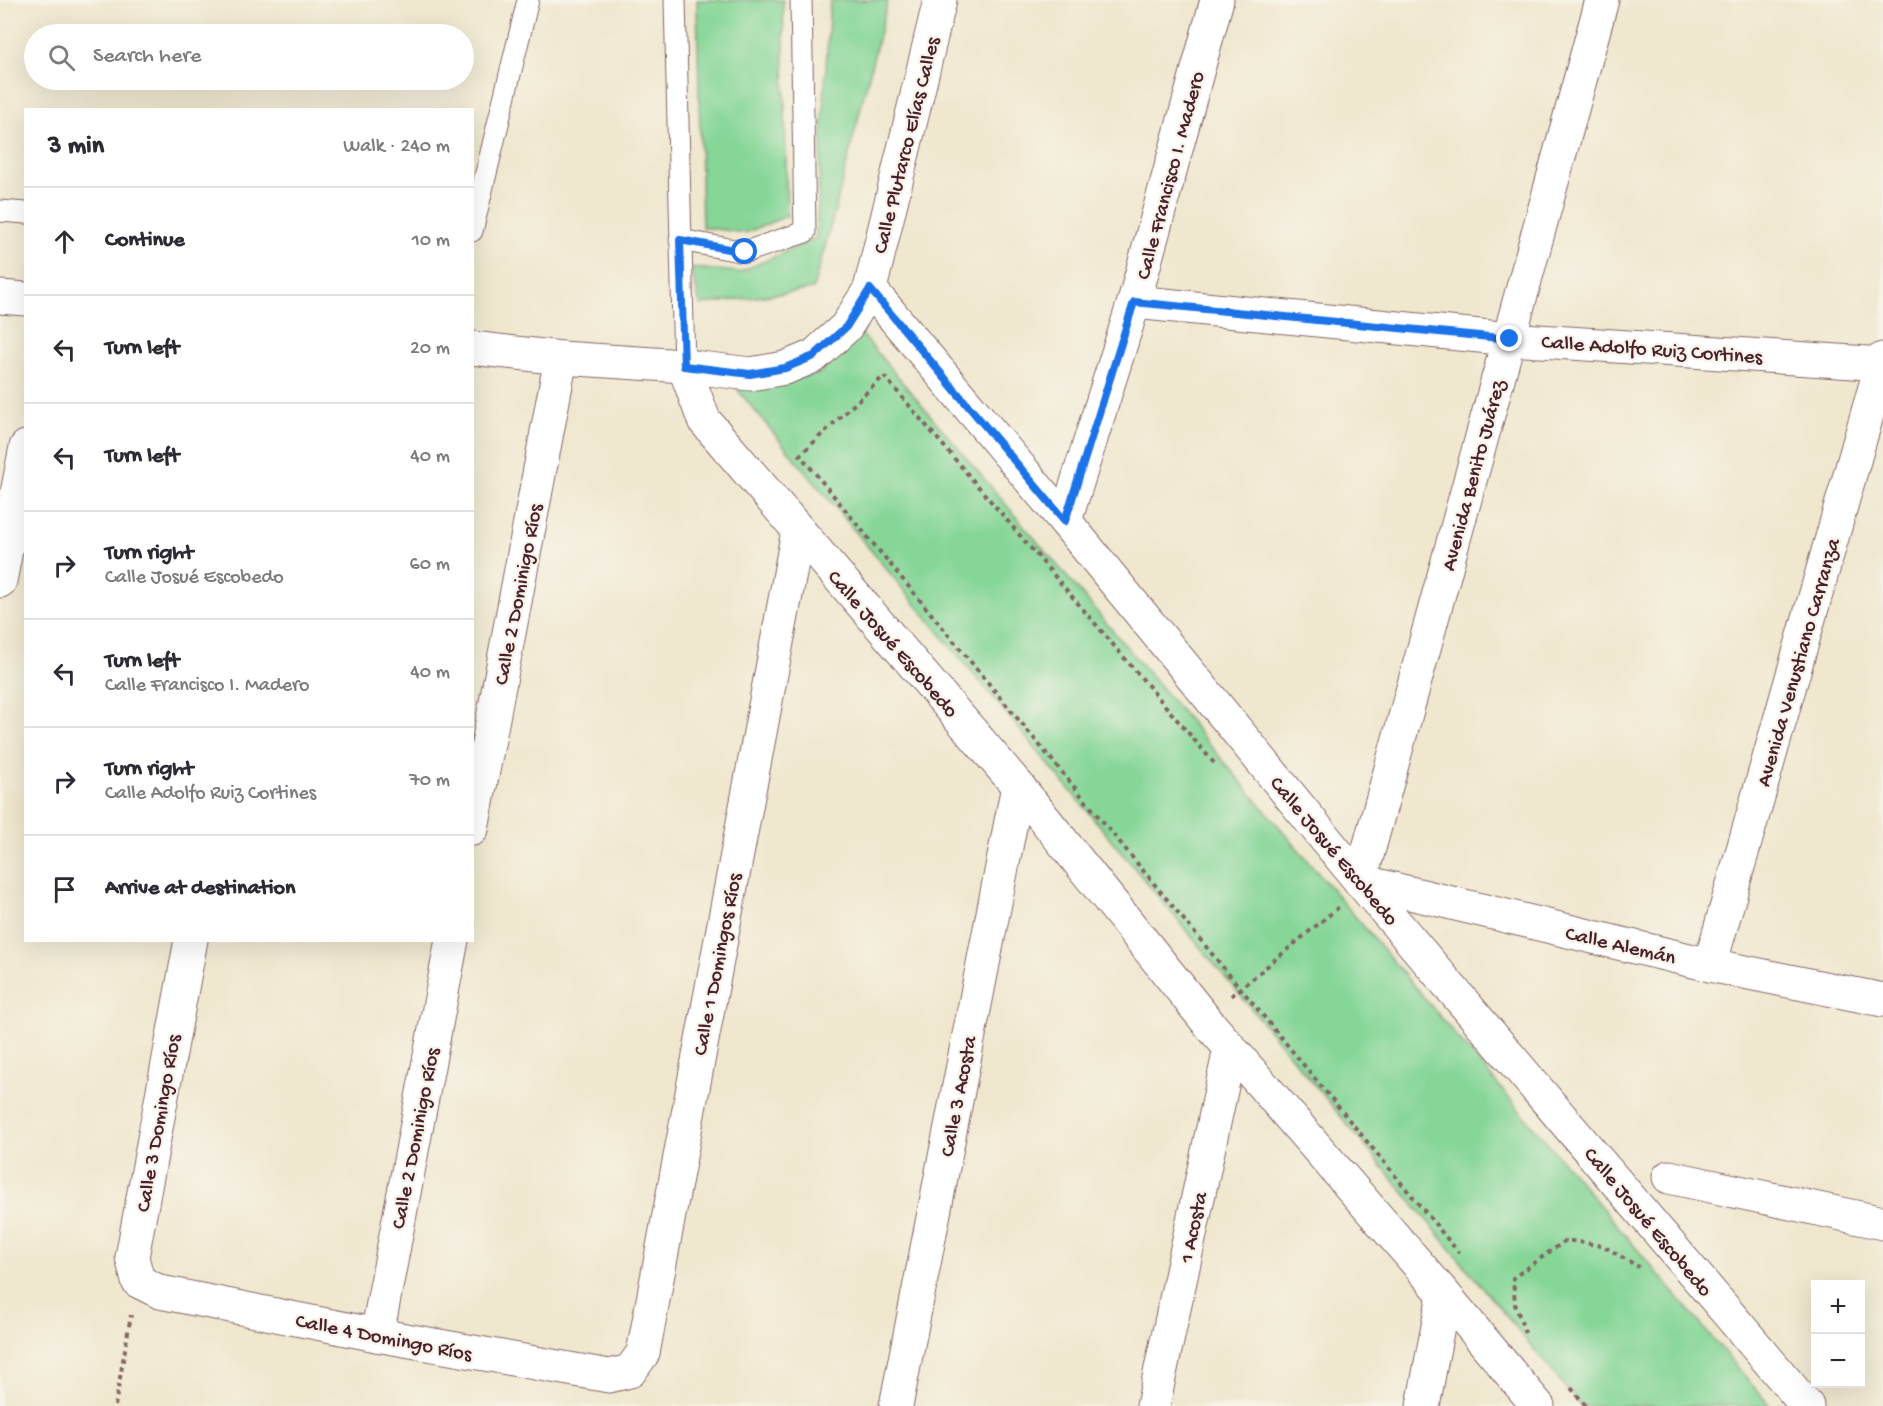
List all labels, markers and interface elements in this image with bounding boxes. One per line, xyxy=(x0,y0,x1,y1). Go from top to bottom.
search box xyxy=(24,24,474,90)
street label: Calle Plutarco Elías Calles xyxy=(869,34,948,257)
icon: search xyxy=(45,41,78,74)
text: Search here xyxy=(93,44,201,70)
street label: Calle Francisco I. Madero xyxy=(1133,69,1212,283)
text: 3 min xyxy=(48,132,104,163)
text: Walk · 240 m xyxy=(343,136,450,159)
icon: ahead xyxy=(48,225,81,258)
text: Continue xyxy=(105,228,185,254)
text: 10 m xyxy=(412,230,450,253)
route start xyxy=(731,238,757,264)
route end xyxy=(1496,325,1522,351)
street label: Calle Adolfo Ruiz Cortines xyxy=(1540,331,1764,372)
icon: left xyxy=(48,333,81,366)
text: Turn left xyxy=(105,336,179,362)
text: 20 m xyxy=(410,338,450,361)
street label: Avenida Benito Juárez xyxy=(1438,377,1513,574)
icon: left xyxy=(48,441,81,474)
text: Turn left xyxy=(105,444,179,470)
text: 40 m xyxy=(410,446,450,469)
street label: Calle 2 Dominigo Ríos xyxy=(491,501,550,687)
street label: Avenida Venustiano Carranza xyxy=(1753,535,1848,790)
text: Turn right xyxy=(105,541,193,567)
icon: right xyxy=(48,549,81,582)
text: 60 m xyxy=(410,554,450,577)
street label: Calle Josué Escobedo xyxy=(820,566,962,724)
text: Calle Josué Escobedo xyxy=(105,567,284,590)
text: Turn left xyxy=(105,649,179,675)
icon: left xyxy=(48,657,81,690)
text: 40 m xyxy=(410,662,450,685)
text: Calle Francisco I. Madero xyxy=(105,675,309,698)
text: Turn right xyxy=(105,757,193,783)
icon: right xyxy=(48,765,81,798)
text: 70 m xyxy=(409,770,450,793)
street label: Calle Josué Escobedo xyxy=(1262,772,1402,932)
text: Calle Adolfo Ruiz Cortines xyxy=(105,783,316,806)
street label: Calle 1 Domingos Ríos xyxy=(689,870,750,1058)
icon: arrive xyxy=(48,873,81,906)
text: Arrive at destination xyxy=(105,876,295,902)
street label: Calle Alemán xyxy=(1563,923,1678,972)
street label: Calle 3 Domingo Ríos xyxy=(133,1032,189,1214)
street label: Calle 3 Acosta xyxy=(936,1033,985,1159)
street label: Calle 2 Dominigo Ríos xyxy=(388,1045,447,1231)
street label: Calle Josué Escobedo xyxy=(1576,1143,1716,1303)
street label: 1 Acosta xyxy=(1176,1189,1215,1266)
map controls xyxy=(1811,1280,1865,1388)
button: + xyxy=(1811,1280,1865,1334)
street label: Calle 4 Domingo Ríos xyxy=(293,1310,475,1369)
button: − xyxy=(1811,1334,1865,1388)

